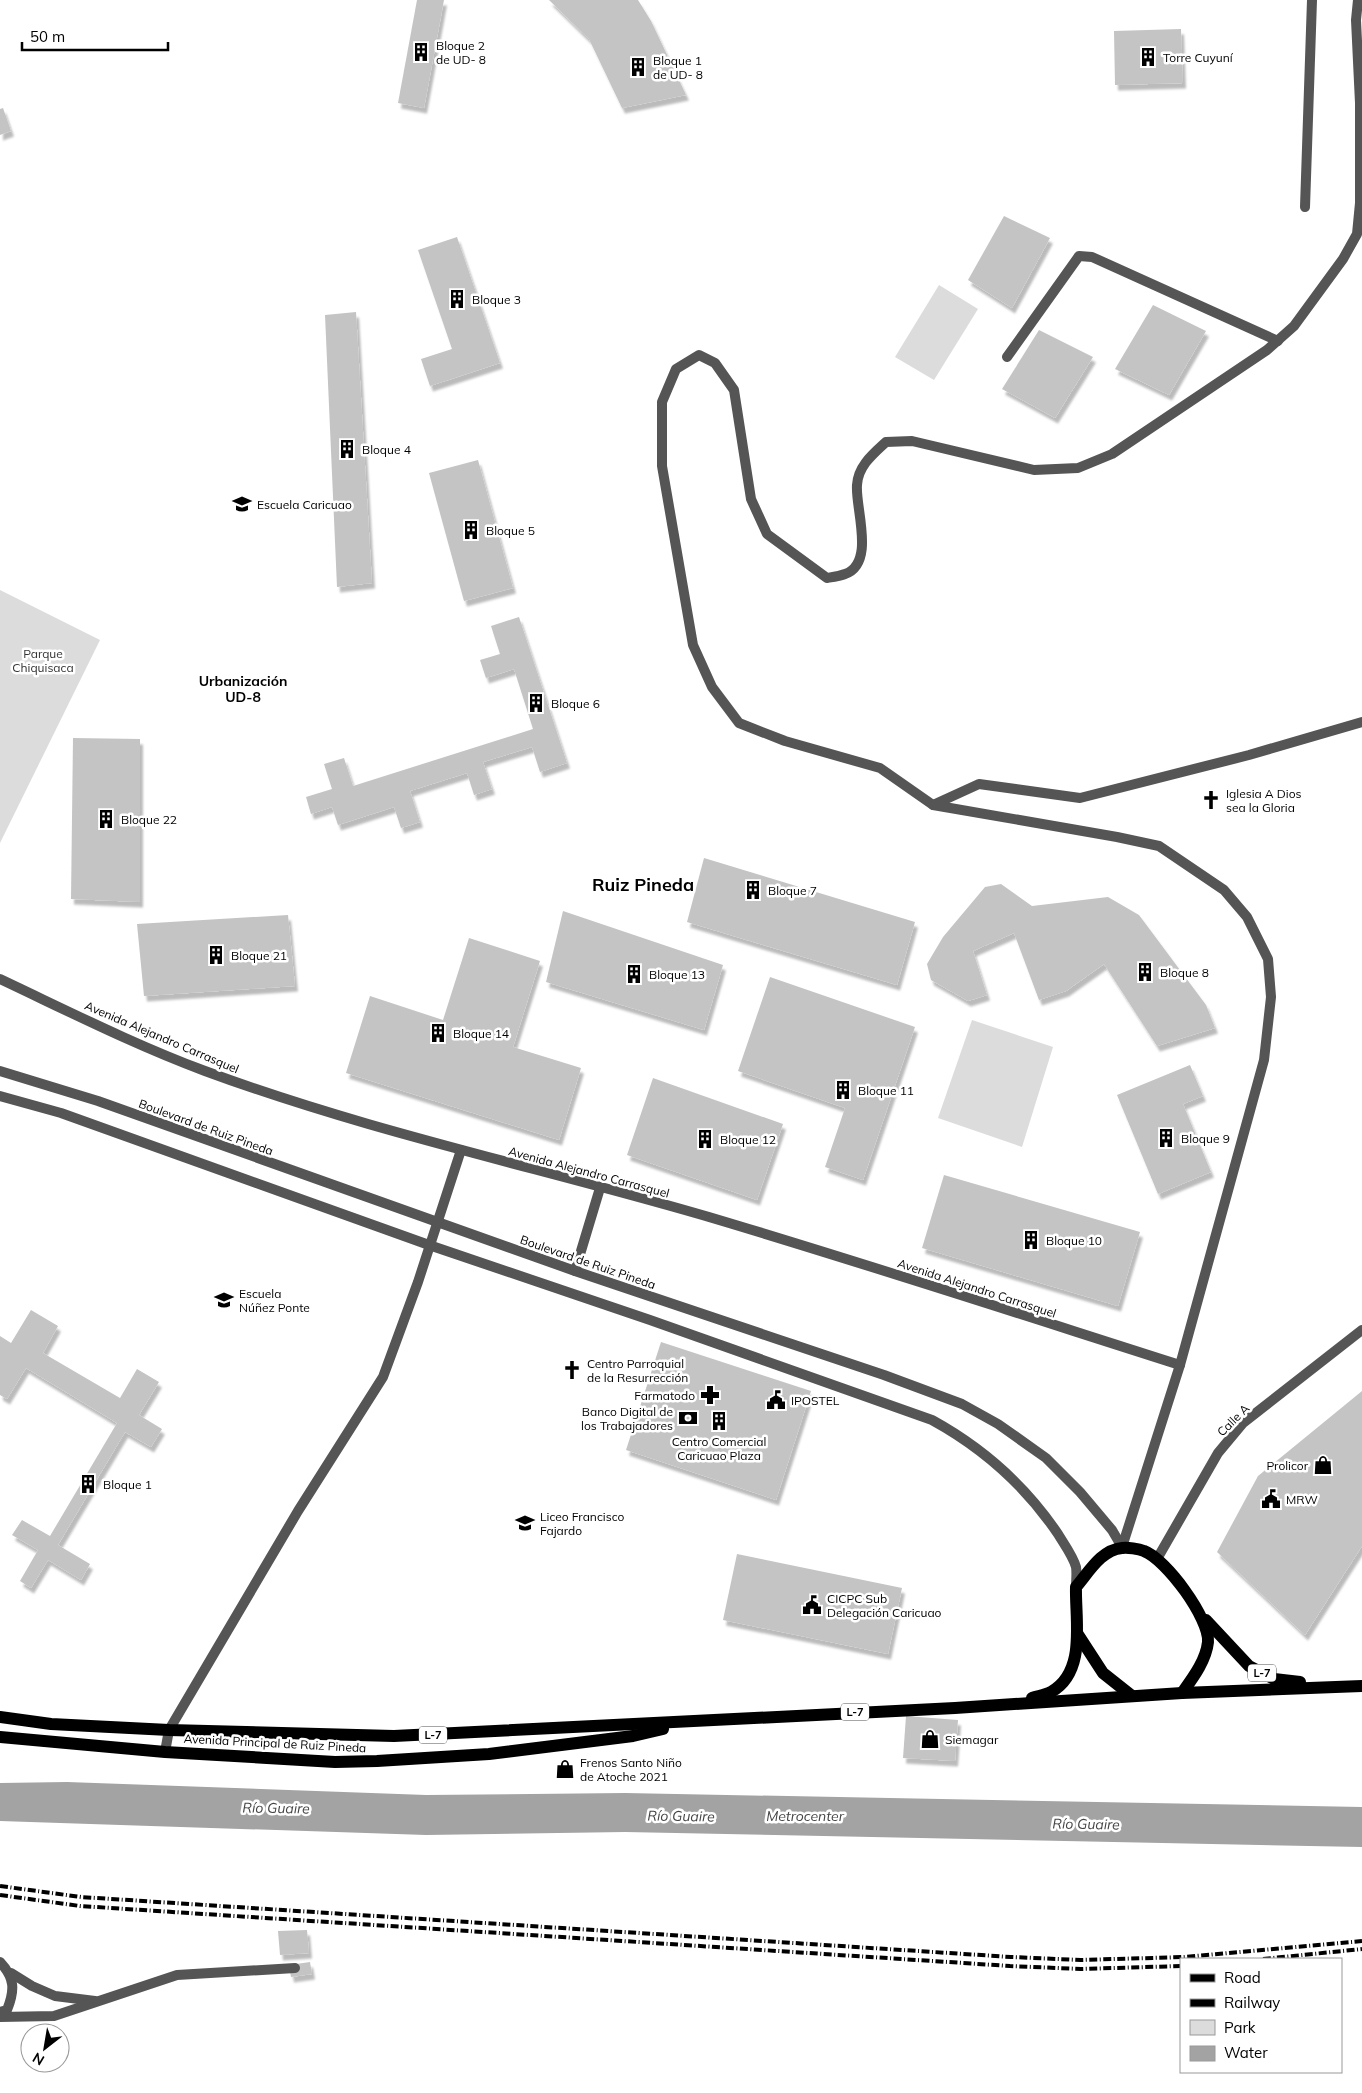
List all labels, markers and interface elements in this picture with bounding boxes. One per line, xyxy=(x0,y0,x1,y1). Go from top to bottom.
scale bar xyxy=(22,20,169,52)
text: 50 m xyxy=(30,27,65,46)
place label: Bloque 2 de UD- 8 xyxy=(436,38,486,67)
building icon: Bloque 2 de UD- 8 xyxy=(410,41,432,63)
building icon: Torre Cuyuní xyxy=(1137,46,1159,68)
place label: Torre Cuyuní xyxy=(1163,50,1234,65)
place label: Bloque 1 de UD- 8 xyxy=(653,53,703,82)
building icon: Bloque 1 de UD- 8 xyxy=(627,56,649,78)
building icon: Bloque 3 xyxy=(446,288,468,310)
place label: Bloque 3 xyxy=(472,292,521,307)
building icon: Bloque 4 xyxy=(336,438,358,460)
place label: Bloque 4 xyxy=(362,442,411,457)
school or university icon: Escuela Caricuao xyxy=(231,493,253,515)
place label: Escuela Caricuao xyxy=(257,497,352,512)
building icon: Bloque 5 xyxy=(460,519,482,541)
place label: Bloque 5 xyxy=(486,523,535,538)
park label: Parque Chiquisaca xyxy=(12,646,74,675)
district label: Urbanización UD-8 xyxy=(199,672,287,706)
building icon: Bloque 6 xyxy=(525,692,547,714)
place label: Bloque 6 xyxy=(551,696,600,711)
place label: Iglesia A Dios sea la Gloria xyxy=(1226,786,1301,815)
church icon: Iglesia A Dios sea la Gloria xyxy=(1200,789,1222,811)
building icon: Bloque 22 xyxy=(95,808,117,830)
place label: Bloque 22 xyxy=(121,812,177,827)
district label: Ruiz Pineda xyxy=(592,873,694,896)
building icon: Bloque 7 xyxy=(742,879,764,901)
place label: Bloque 7 xyxy=(768,883,817,898)
building icon: Bloque 21 xyxy=(205,944,227,966)
place label: Bloque 21 xyxy=(231,948,287,963)
building icon: Bloque 8 xyxy=(1134,961,1156,983)
building icon: Bloque 13 xyxy=(623,963,645,985)
place label: Bloque 8 xyxy=(1160,965,1209,980)
place label: Bloque 13 xyxy=(649,967,705,982)
street label: Avenida Alejandro Carrasquel xyxy=(83,998,241,1076)
building icon: Bloque 14 xyxy=(427,1022,449,1044)
place label: Bloque 14 xyxy=(453,1026,509,1041)
building icon: Bloque 11 xyxy=(832,1079,854,1101)
place label: Bloque 11 xyxy=(858,1083,914,1098)
street label: Boulevard de Ruiz Pineda xyxy=(137,1096,275,1158)
building icon: Bloque 9 xyxy=(1155,1127,1177,1149)
building icon: Bloque 12 xyxy=(694,1128,716,1150)
place label: Bloque 9 xyxy=(1181,1131,1230,1146)
place label: Bloque 12 xyxy=(720,1132,776,1147)
street label: Avenida Alejandro Carrasquel xyxy=(507,1143,671,1201)
building icon: Bloque 10 xyxy=(1020,1229,1042,1251)
street label: Boulevard de Ruiz Pineda xyxy=(518,1232,658,1292)
place label: Bloque 10 xyxy=(1046,1233,1102,1248)
street label: Avenida Alejandro Carrasquel xyxy=(896,1255,1058,1321)
place label: Escuela Núñez Ponte xyxy=(239,1286,310,1315)
school or university icon: Escuela Núñez Ponte xyxy=(213,1289,235,1311)
place label: Centro Parroquial de la Resurrección xyxy=(587,1356,688,1385)
church icon: Centro Parroquial de la Resurrección xyxy=(561,1359,583,1381)
pharmacy icon: Farmatodo xyxy=(699,1384,721,1406)
place label: Farmatodo xyxy=(634,1388,695,1403)
public building icon: IPOSTEL xyxy=(765,1389,787,1411)
place label: IPOSTEL xyxy=(791,1393,840,1408)
street label: Calle A xyxy=(1214,1401,1252,1439)
place label: Banco Digital de los Trabajadores xyxy=(581,1404,673,1433)
bank icon: Banco Digital de los Trabajadores xyxy=(677,1407,699,1429)
building icon: Centro Comercial Caricuao Plaza xyxy=(708,1410,730,1432)
place label: Centro Comercial Caricuao Plaza xyxy=(672,1434,766,1463)
shop icon: Prolicor xyxy=(1312,1454,1334,1476)
place label: Prolicor xyxy=(1266,1458,1309,1473)
building icon: Bloque 1 xyxy=(77,1473,99,1495)
place label: Bloque 1 xyxy=(103,1477,152,1492)
public building icon: MRW xyxy=(1260,1488,1282,1510)
place label: MRW xyxy=(1286,1492,1318,1507)
place label: Liceo Francisco Fajardo xyxy=(540,1509,624,1538)
school or university icon: Liceo Francisco Fajardo xyxy=(514,1512,536,1534)
place label: CICPC Sub Delegación Caricuao xyxy=(827,1591,942,1620)
public building icon: CICPC Sub Delegación Caricuao xyxy=(801,1594,823,1616)
road number: L-7 xyxy=(1248,1665,1276,1682)
road number: L-7 xyxy=(841,1704,869,1720)
road number: L-7 xyxy=(419,1726,447,1744)
shop icon: Siemagar xyxy=(919,1728,941,1750)
street label: Avenida Principal de Ruiz Pineda xyxy=(183,1731,367,1755)
place label: Siemagar xyxy=(945,1732,999,1747)
place label: Frenos Santo Niño de Atoche 2021 xyxy=(580,1755,682,1784)
shop icon: Frenos Santo Niño de Atoche 2021 xyxy=(554,1758,576,1780)
water label: Río Guaire xyxy=(242,1798,310,1818)
water label: Río Guaire xyxy=(647,1806,715,1826)
water label: Metrocenter xyxy=(766,1807,845,1825)
water label: Río Guaire xyxy=(1052,1814,1120,1834)
legend xyxy=(1180,1958,1342,2073)
text: Road xyxy=(1224,1968,1261,1987)
text: Railway xyxy=(1224,1993,1280,2012)
text: Park xyxy=(1224,2018,1256,2037)
north arrow xyxy=(20,2023,70,2073)
text: Water xyxy=(1224,2043,1268,2062)
text: N xyxy=(29,2049,47,2070)

